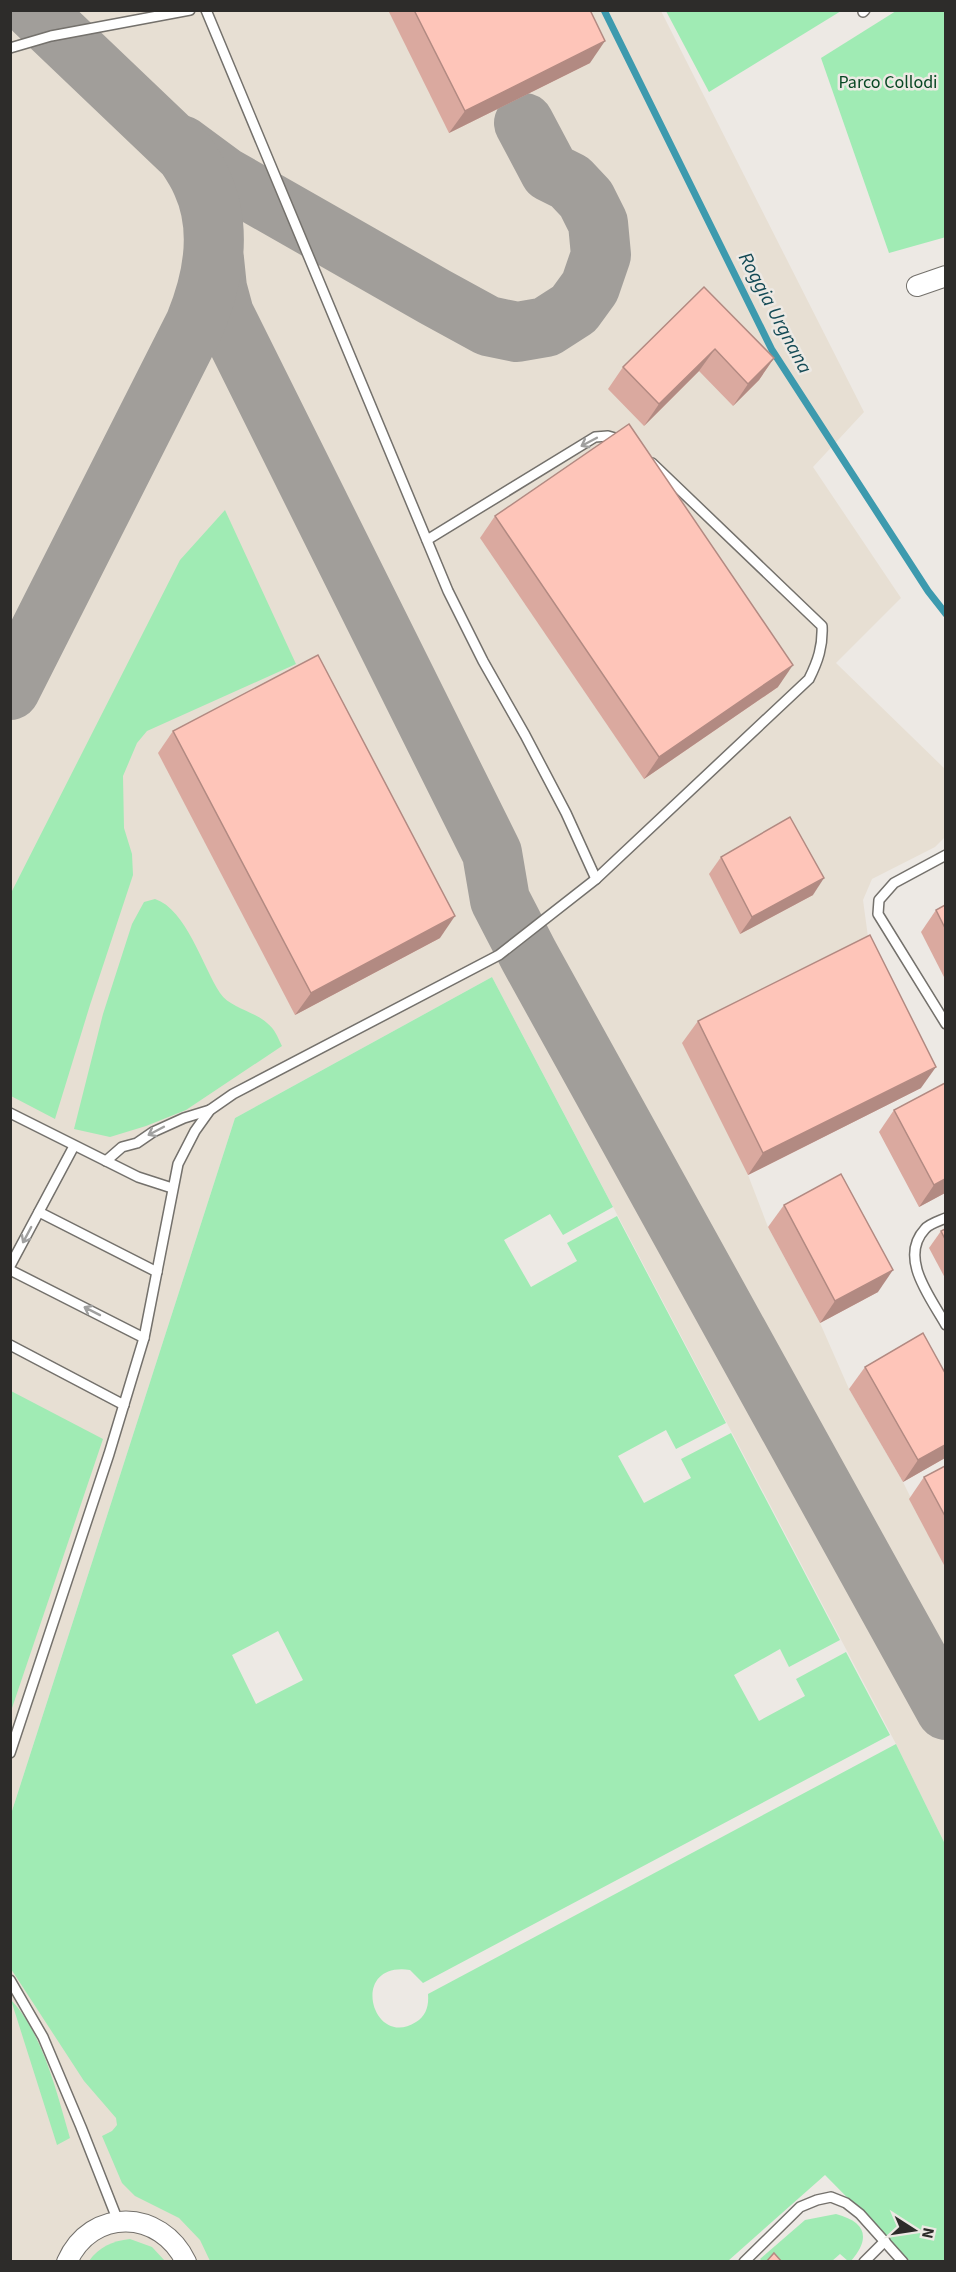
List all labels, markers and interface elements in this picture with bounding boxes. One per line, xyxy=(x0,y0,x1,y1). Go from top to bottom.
park label: Parco Collodi xyxy=(838,70,938,95)
water label: Roggia Urgnana xyxy=(731,247,819,379)
one-way arrow xyxy=(581,436,598,448)
one-way arrow xyxy=(148,1125,165,1137)
one-way arrow xyxy=(21,1226,32,1244)
one-way arrow xyxy=(84,1305,101,1317)
north arrow xyxy=(884,2200,944,2260)
text: N xyxy=(916,2225,940,2240)

